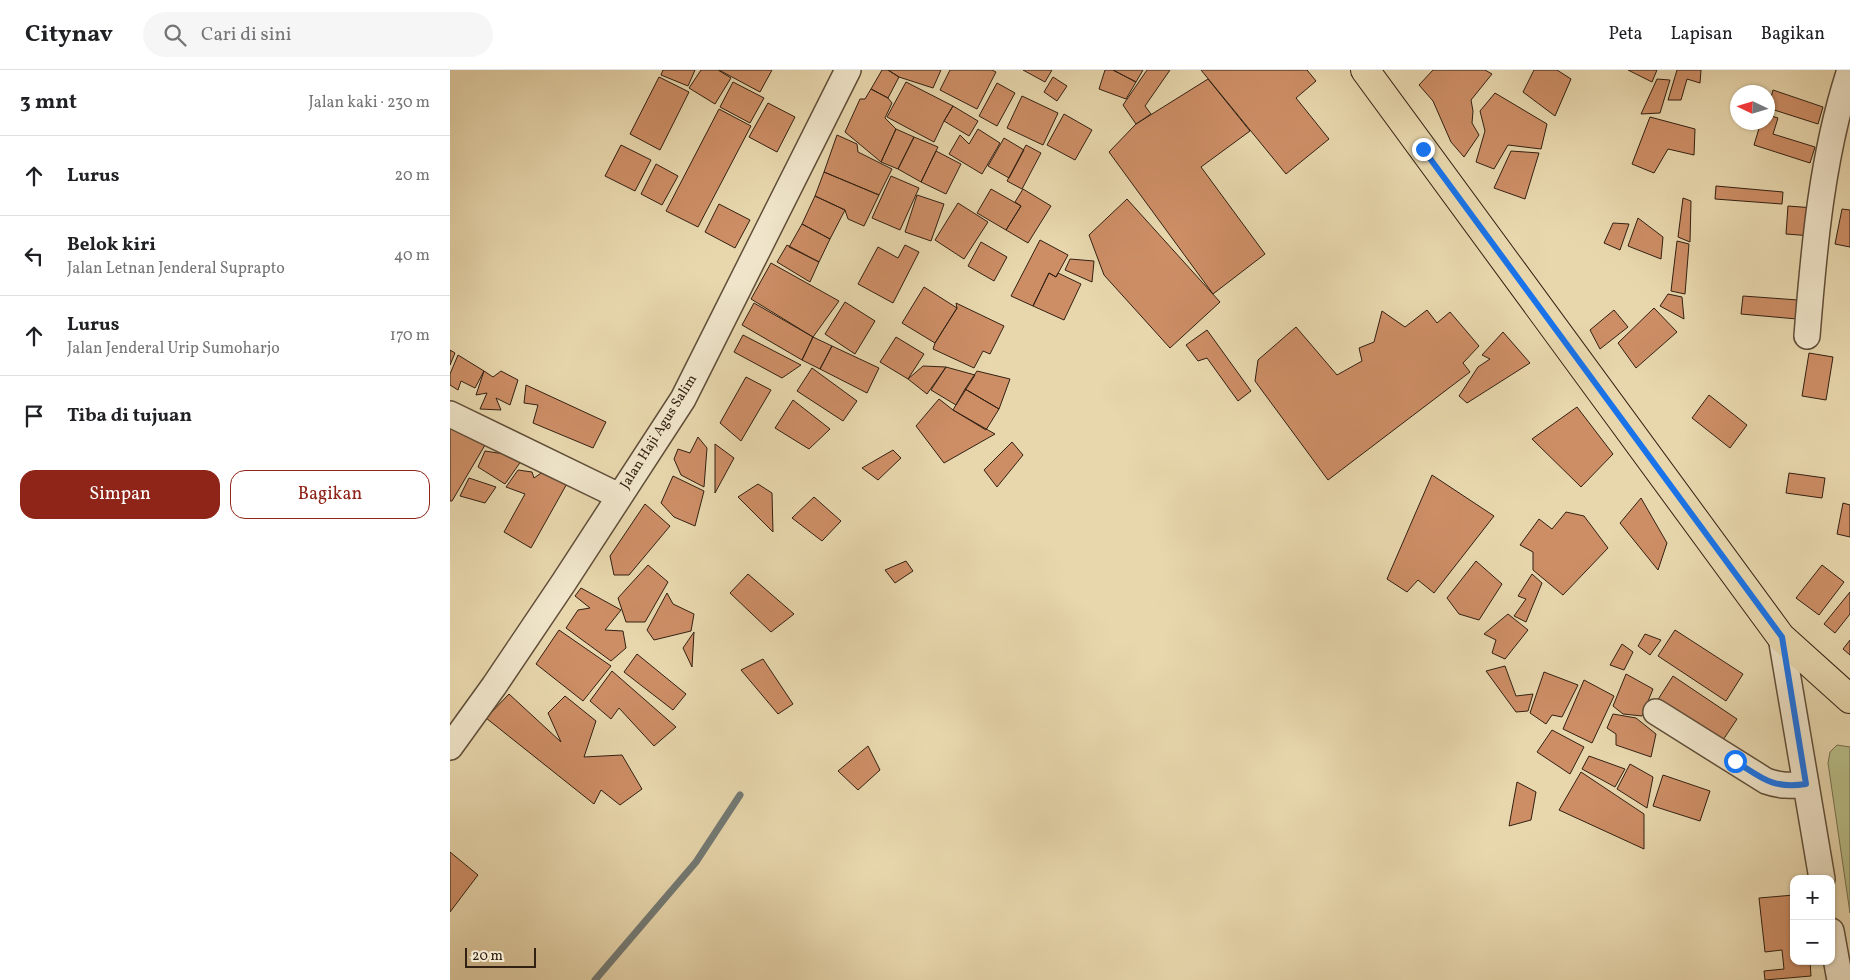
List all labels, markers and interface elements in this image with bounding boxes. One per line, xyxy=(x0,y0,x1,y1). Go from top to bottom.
search box xyxy=(143,12,493,57)
text: Citynav xyxy=(25,18,113,52)
icon: search xyxy=(161,21,189,49)
text: Cari di sini xyxy=(201,22,291,48)
text: Peta xyxy=(1609,22,1642,47)
text: Lapisan xyxy=(1670,22,1733,47)
text: Bagikan xyxy=(1761,22,1825,47)
north arrow xyxy=(1730,85,1775,130)
text: 3 mnt xyxy=(20,88,77,117)
text: Jalan kaki · 230 m xyxy=(309,92,430,114)
route end xyxy=(1412,138,1435,161)
icon: ahead xyxy=(20,162,48,190)
text: Lurus xyxy=(67,163,119,189)
text: 20 m xyxy=(395,165,430,187)
text: Belok kiri xyxy=(67,232,156,258)
icon: left xyxy=(20,242,48,270)
text: 40 m xyxy=(394,245,430,267)
text: Jalan Letnan Jenderal Suprapto xyxy=(67,258,285,280)
text: Lurus xyxy=(67,312,119,338)
icon: ahead xyxy=(20,322,48,350)
text: 170 m xyxy=(390,325,430,347)
text: Jalan Jenderal Urip Sumoharjo xyxy=(67,338,280,360)
street label: Jalan Haji Agus Salim xyxy=(616,371,702,493)
icon: arrive xyxy=(20,402,48,430)
text: Tiba di tujuan xyxy=(67,403,192,429)
button: Simpan xyxy=(20,470,220,519)
button: Bagikan xyxy=(230,470,430,519)
route start xyxy=(1724,750,1747,773)
map controls xyxy=(1790,875,1835,965)
button: + xyxy=(1790,875,1835,920)
button: − xyxy=(1790,920,1835,965)
scale bar xyxy=(465,945,536,968)
text: 20 m xyxy=(472,947,503,966)

